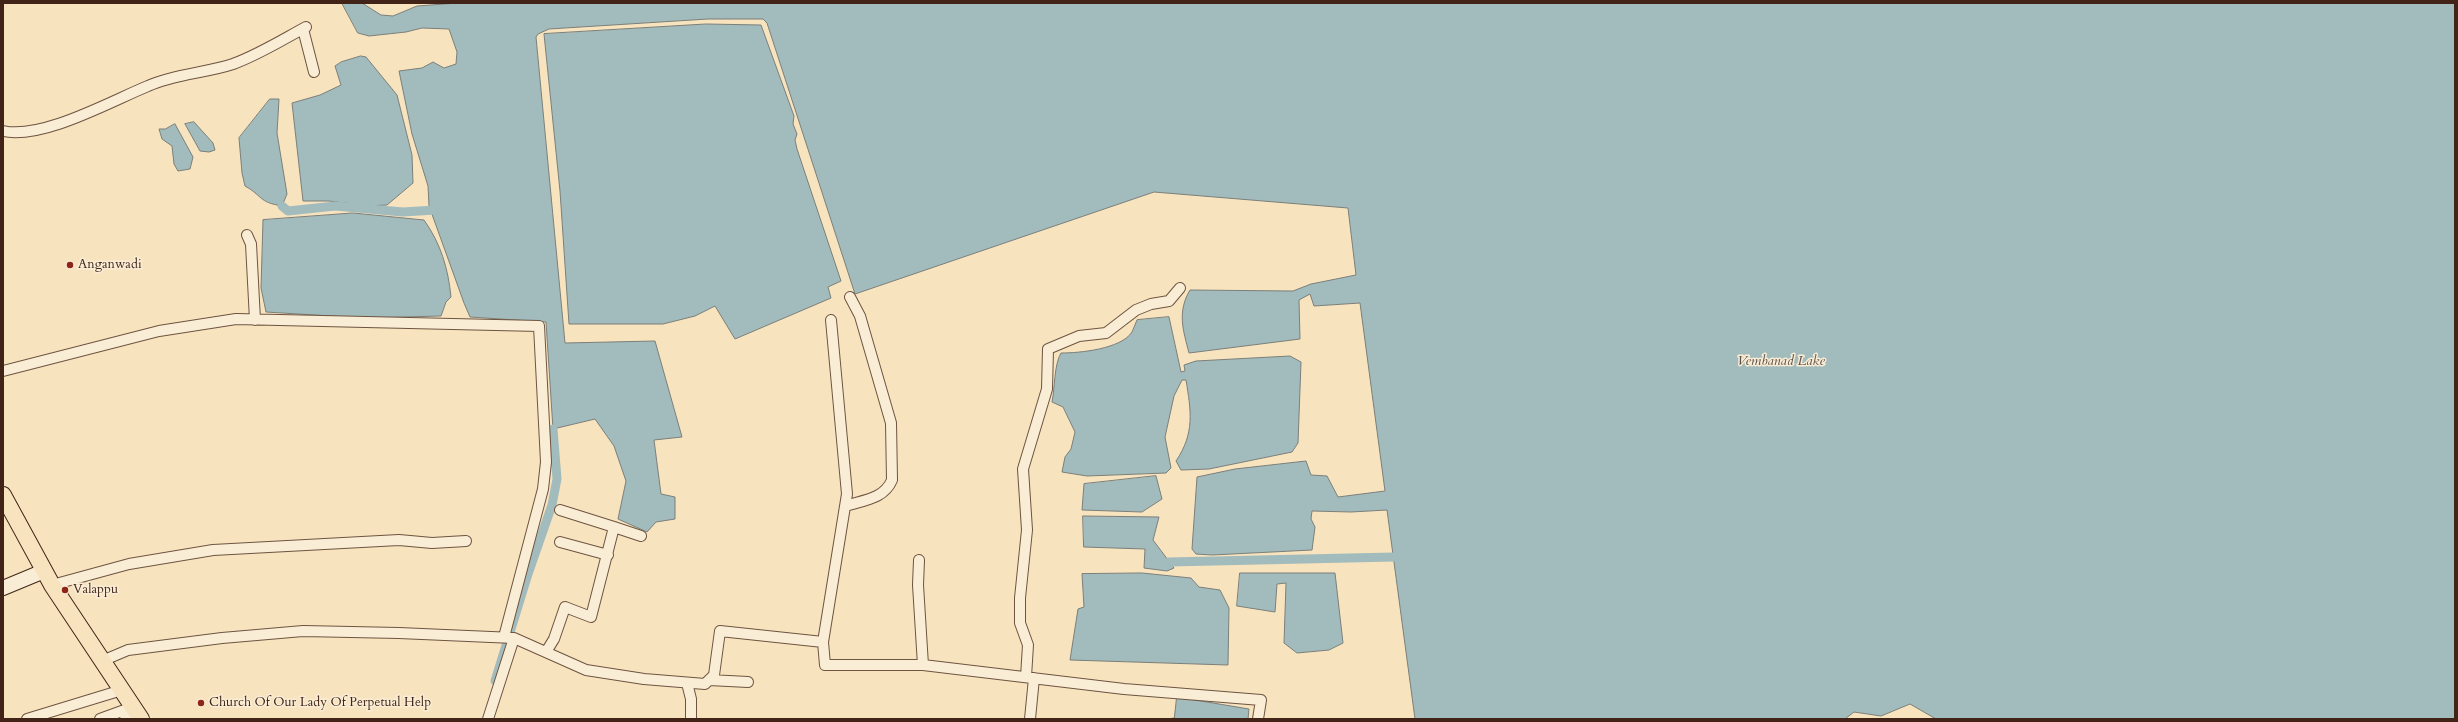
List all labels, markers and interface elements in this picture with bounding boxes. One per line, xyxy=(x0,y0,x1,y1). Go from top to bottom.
place label: Anganwadi xyxy=(78,257,142,273)
marker: Anganwadi xyxy=(65,260,75,270)
water label: Vembanad Lake xyxy=(1737,354,1825,370)
place label: Valappu xyxy=(73,582,118,598)
marker: Valappu xyxy=(60,585,70,595)
place label: Church Of Our Lady Of Perpetual Help xyxy=(209,695,431,711)
marker: Church Of Our Lady Of Perpetual Help xyxy=(196,698,206,708)

